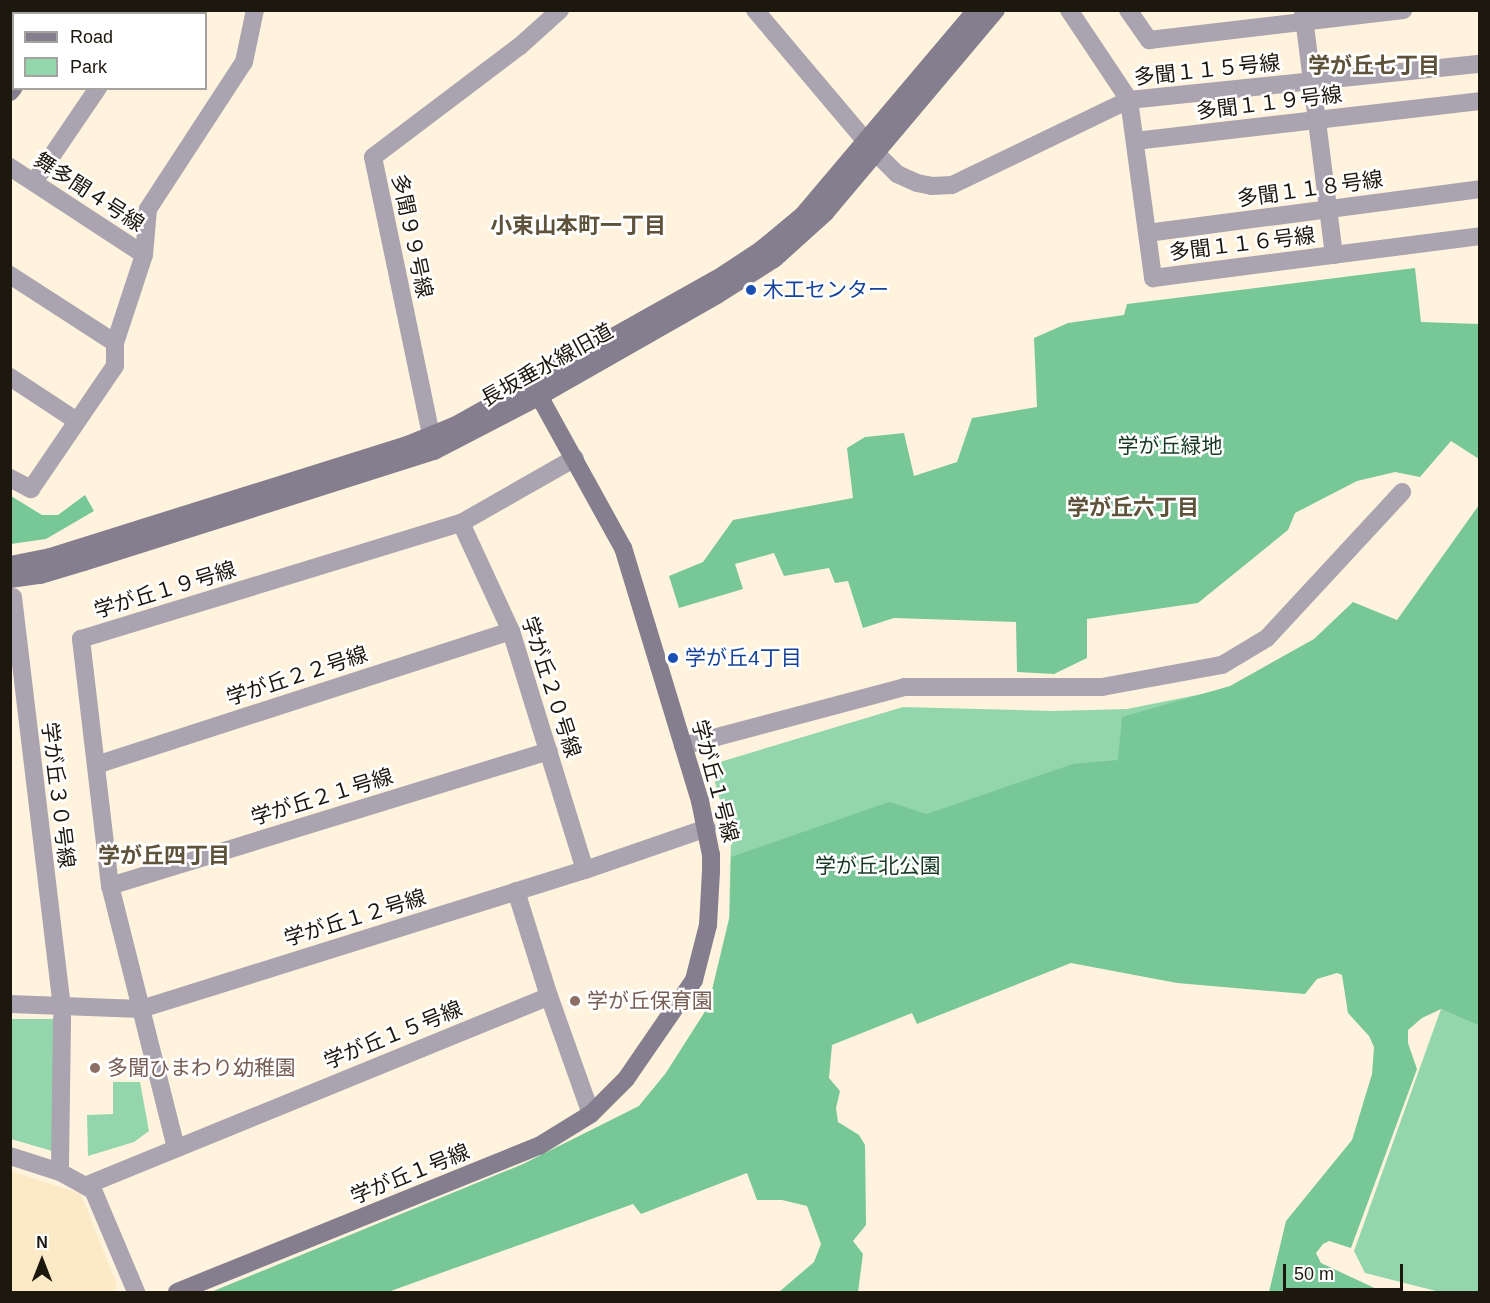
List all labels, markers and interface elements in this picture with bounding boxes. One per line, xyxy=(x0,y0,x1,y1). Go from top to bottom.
legend xyxy=(12,12,207,90)
text: Road xyxy=(70,27,113,47)
street label: 多聞１１５号線 xyxy=(1133,50,1281,90)
district label: 学が丘七丁目 xyxy=(1308,53,1440,79)
text: Park xyxy=(70,57,107,77)
street label: 多聞１１９号線 xyxy=(1195,82,1343,124)
street label: 舞多聞４号線 xyxy=(29,147,149,237)
street label: 多聞１１８号線 xyxy=(1235,166,1385,212)
street label: 多聞９９号線 xyxy=(387,172,437,300)
district label: 小束山本町一丁目 xyxy=(490,213,666,239)
street label: 多聞１１６号線 xyxy=(1168,223,1316,265)
place label: 木工センター xyxy=(763,277,889,303)
marker: 木工センター xyxy=(744,283,758,297)
street label: 長坂垂水線旧道 xyxy=(477,318,617,412)
park label: 学が丘緑地 xyxy=(1118,433,1222,459)
district label: 学が丘六丁目 xyxy=(1067,495,1199,521)
street label: 学が丘１９号線 xyxy=(91,556,239,624)
street label: 学が丘２０号線 xyxy=(516,613,586,761)
street label: 学が丘２２号線 xyxy=(223,641,371,711)
place label: 学が丘4丁目 xyxy=(685,645,802,671)
marker: 学が丘4丁目 xyxy=(666,651,680,665)
street label: 学が丘１号線 xyxy=(687,717,743,845)
street label: 学が丘３０号線 xyxy=(37,721,79,869)
street label: 学が丘２１号線 xyxy=(248,763,396,831)
district label: 学が丘四丁目 xyxy=(98,843,230,869)
park label: 学が丘北公園 xyxy=(815,853,941,879)
street label: 学が丘１２号線 xyxy=(281,884,429,952)
place label: 学が丘保育園 xyxy=(587,988,713,1014)
marker: 学が丘保育園 xyxy=(568,994,582,1008)
street label: 学が丘１５号線 xyxy=(320,996,466,1074)
place label: 多聞ひまわり幼稚園 xyxy=(107,1055,296,1081)
marker: 多聞ひまわり幼稚園 xyxy=(88,1061,102,1075)
street label: 学が丘１号線 xyxy=(347,1139,473,1209)
north arrow xyxy=(12,1231,72,1291)
text: N xyxy=(36,1234,48,1251)
scale bar xyxy=(1286,1252,1406,1290)
text: 50 m xyxy=(1294,1264,1334,1284)

